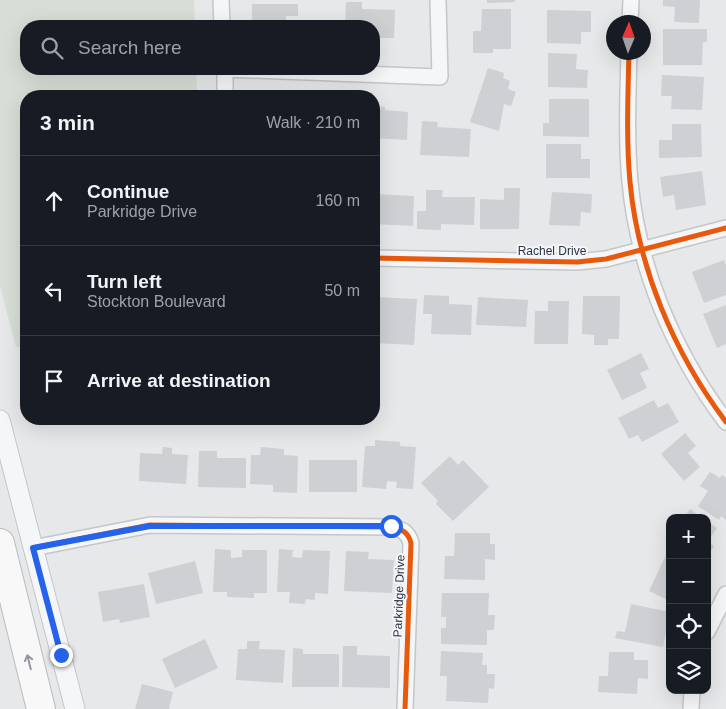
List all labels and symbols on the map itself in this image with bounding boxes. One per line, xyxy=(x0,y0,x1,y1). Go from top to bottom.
north arrow xyxy=(606,15,651,60)
street label: Rachel Drive xyxy=(518,244,587,258)
route start xyxy=(380,515,403,538)
street label: Parkridge Drive xyxy=(391,554,407,638)
route end xyxy=(50,644,73,667)
one-way arrow xyxy=(24,654,33,670)

